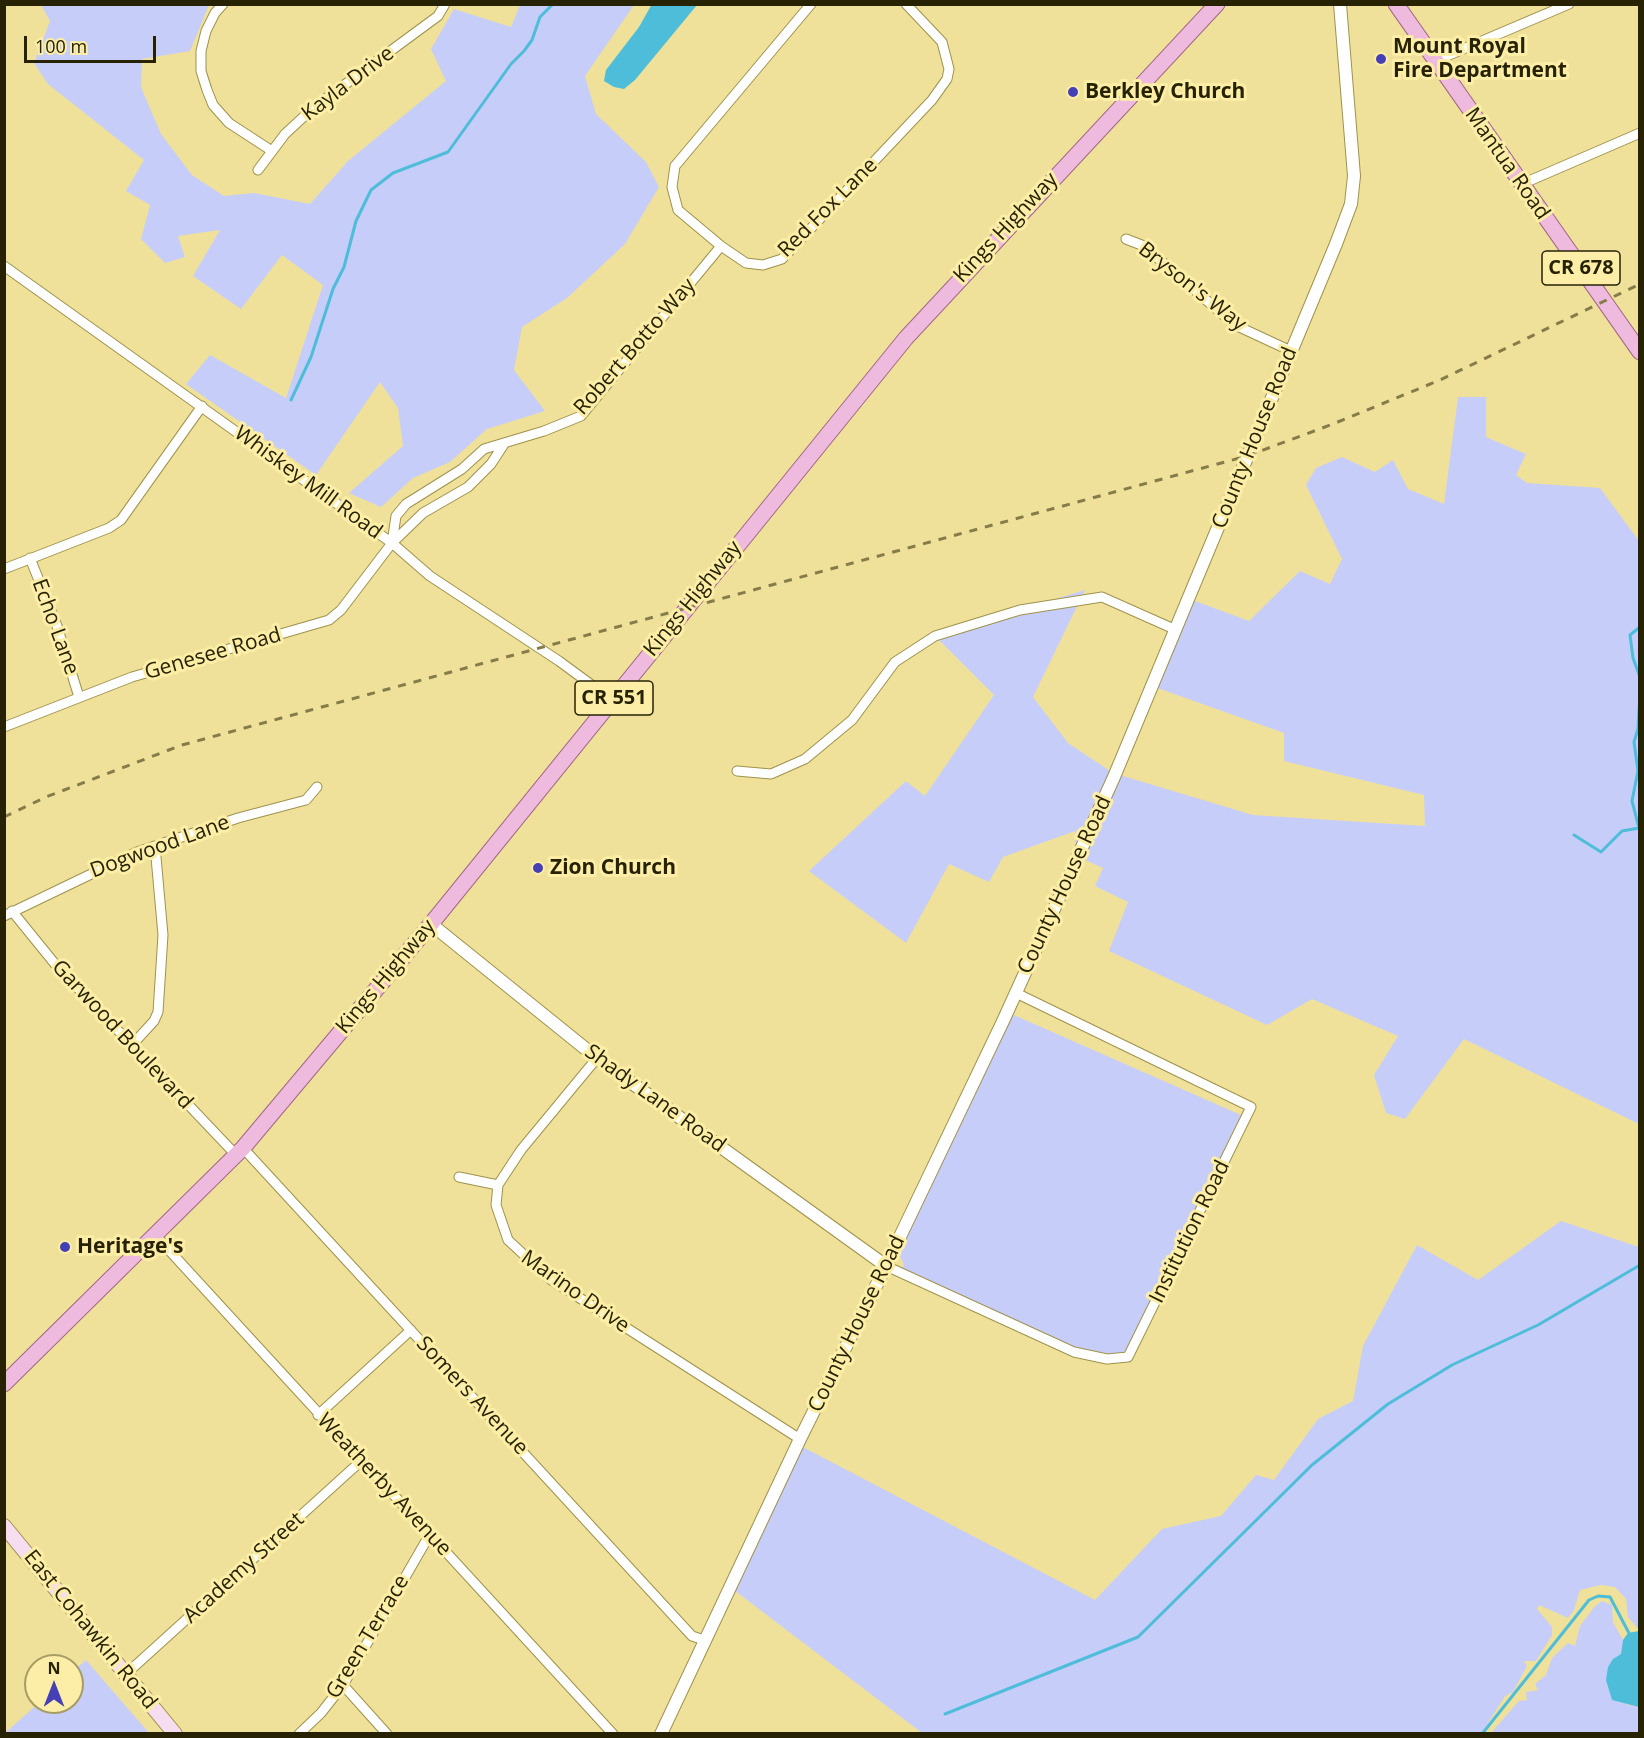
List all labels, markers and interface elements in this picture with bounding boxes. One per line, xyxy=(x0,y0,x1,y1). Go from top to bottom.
scale bar xyxy=(27,24,159,62)
text: 100 m xyxy=(35,34,87,58)
place label: Mount Royal Fire Department xyxy=(1393,34,1567,84)
street label: Kayla Drive xyxy=(297,41,399,127)
marker: Mount Royal Fire Department xyxy=(1374,52,1388,66)
place label: Berkley Church xyxy=(1085,79,1245,105)
marker: Berkley Church xyxy=(1066,85,1080,99)
street label: Mantua Road xyxy=(1459,103,1555,225)
street label: Red Fox Lane xyxy=(773,153,883,263)
street label: Kings Highway xyxy=(949,168,1063,288)
street label: Bryson's Way xyxy=(1133,237,1251,337)
road number: CR 678 xyxy=(1542,251,1620,285)
street label: Robert Botto Way xyxy=(569,274,701,420)
street label: County House Road xyxy=(1207,344,1303,532)
street label: Whiskey Mill Road xyxy=(229,421,387,545)
street label: Kings Highway xyxy=(639,536,747,662)
street label: Echo Lane xyxy=(26,576,84,678)
street label: Genesee Road xyxy=(142,622,284,686)
road number: CR 551 xyxy=(575,681,653,715)
street label: County House Road xyxy=(1013,792,1117,978)
street label: Dogwood Lane xyxy=(87,810,233,884)
place label: Zion Church xyxy=(550,855,676,881)
marker: Zion Church xyxy=(531,861,545,875)
street label: Kings Highway xyxy=(331,915,441,1039)
street label: Garwood Boulevard xyxy=(46,955,198,1115)
street label: Shady Lane Road xyxy=(580,1040,730,1158)
street label: Institution Road xyxy=(1145,1156,1235,1308)
street label: County House Road xyxy=(803,1232,911,1416)
place label: Heritage's xyxy=(77,1234,184,1260)
marker: Heritage's xyxy=(58,1240,72,1254)
street label: Marino Drive xyxy=(516,1245,634,1339)
street label: Somers Avenue xyxy=(411,1332,533,1460)
street label: Weatherby Avenue xyxy=(312,1409,456,1561)
street label: Academy Street xyxy=(178,1507,310,1629)
street label: East Cohawkin Road xyxy=(18,1545,162,1715)
street label: Green Terrace xyxy=(321,1571,415,1703)
north arrow xyxy=(24,1654,84,1714)
text: N xyxy=(47,1657,61,1679)

